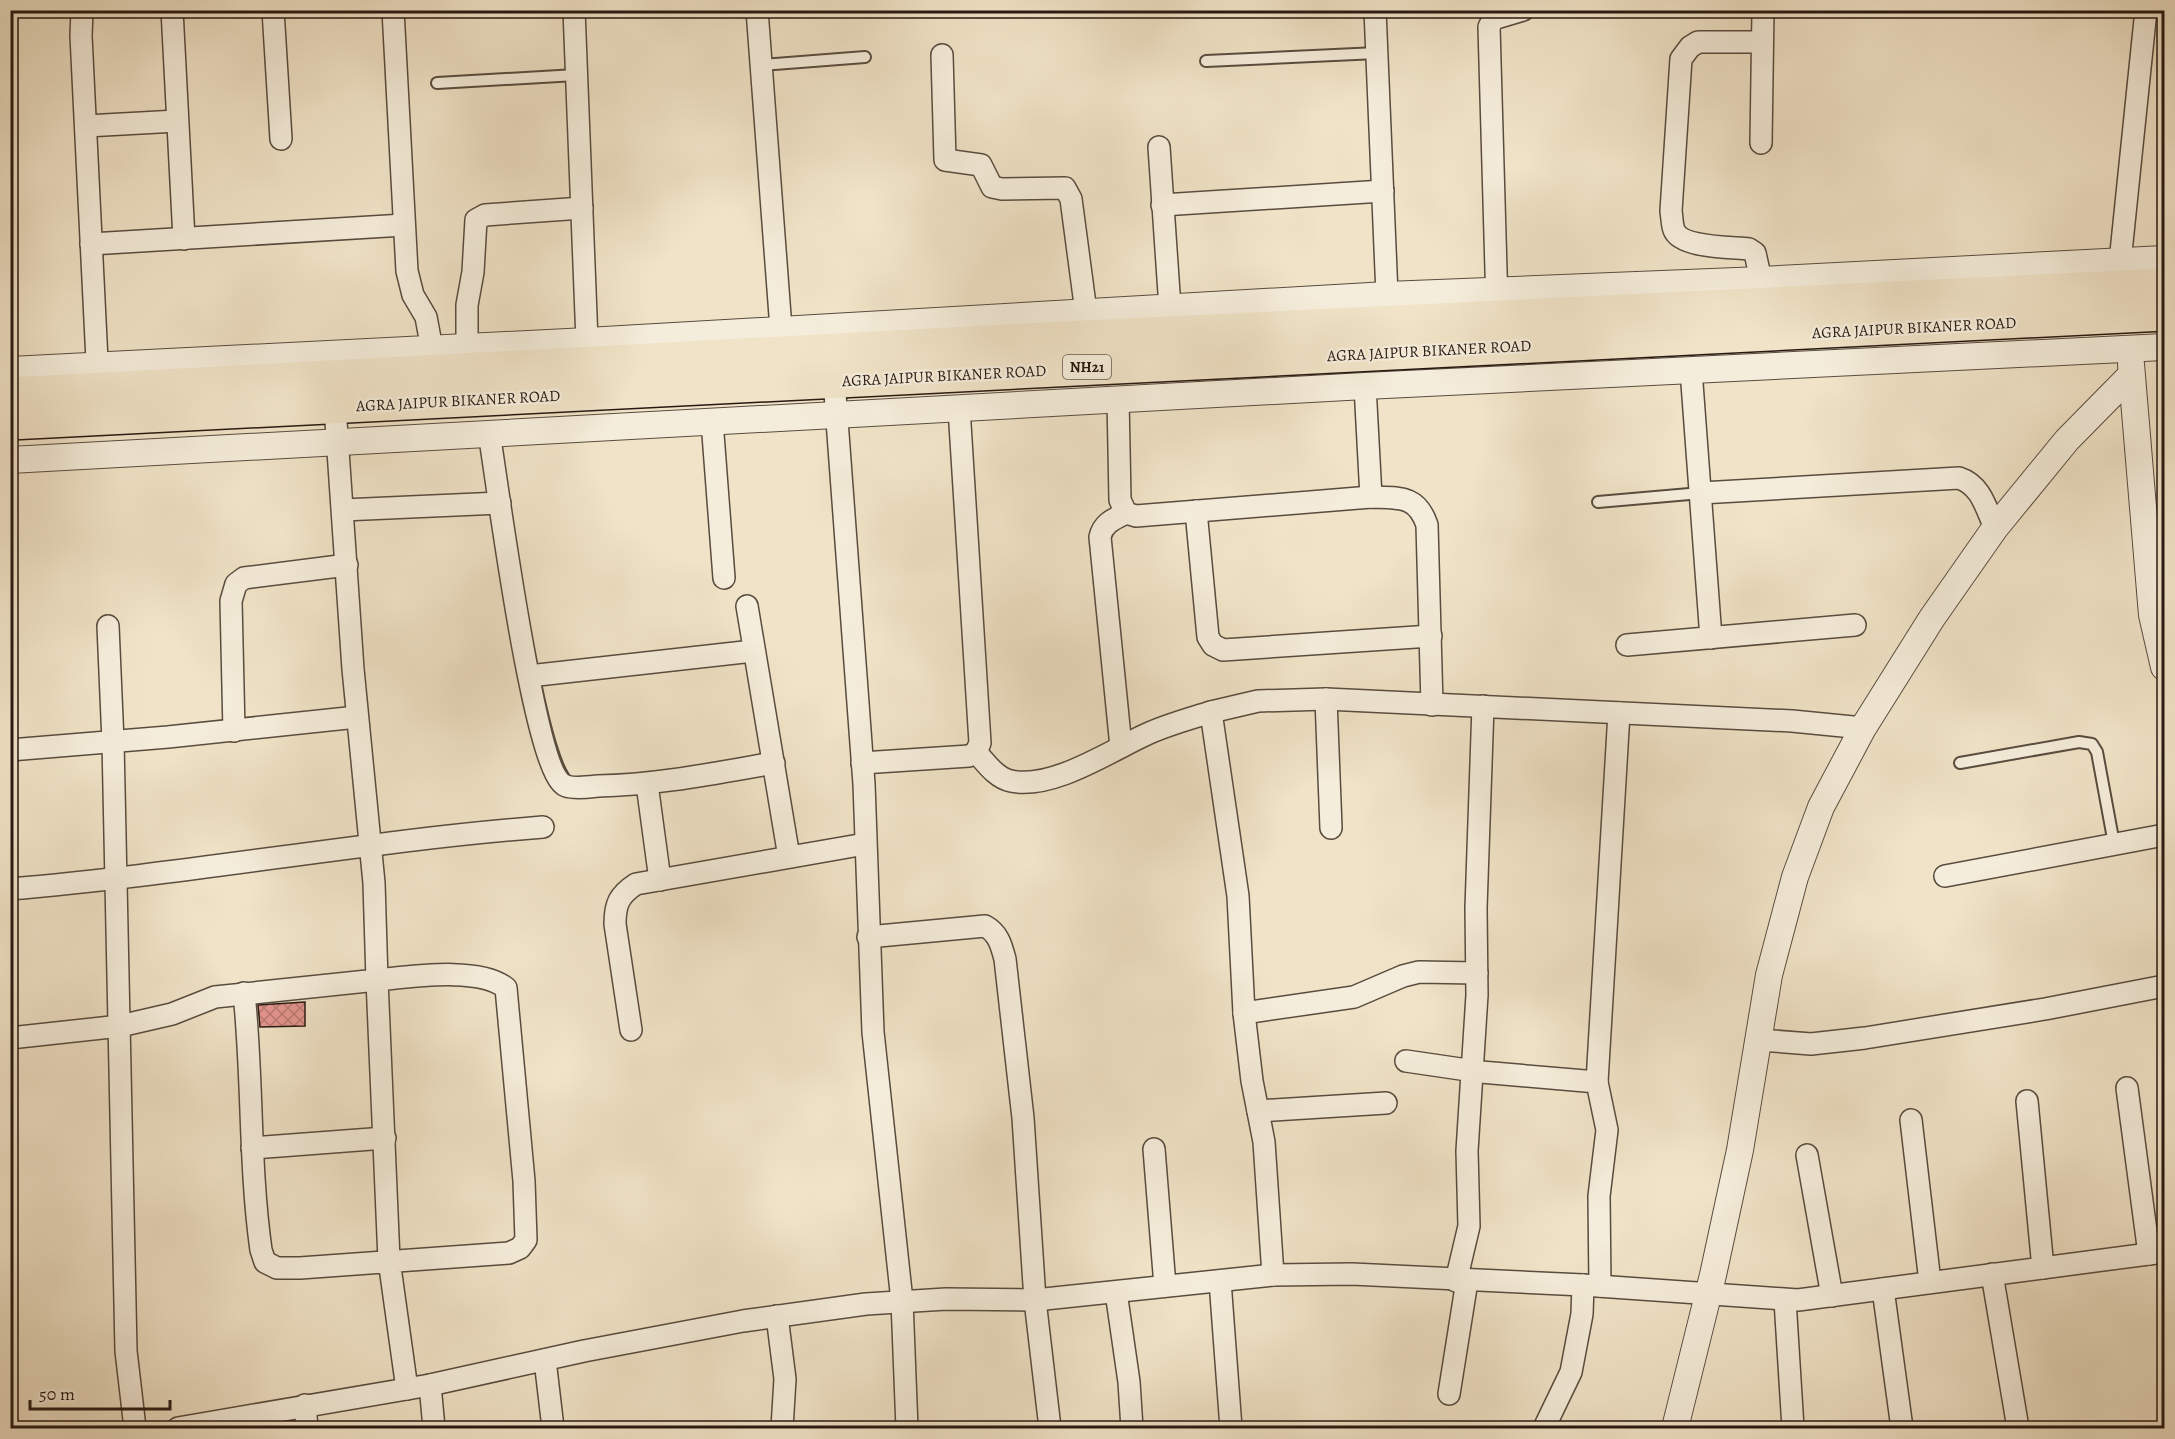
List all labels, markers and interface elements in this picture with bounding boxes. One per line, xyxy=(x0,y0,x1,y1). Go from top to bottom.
street label: AGRA JAIPUR BIKANER ROAD xyxy=(1810,312,2017,344)
street label: AGRA JAIPUR BIKANER ROAD xyxy=(1325,335,1532,367)
road number: NH21 xyxy=(1063,355,1111,379)
street label: AGRA JAIPUR BIKANER ROAD xyxy=(840,360,1047,392)
street label: AGRA JAIPUR BIKANER ROAD xyxy=(354,385,561,417)
scale bar xyxy=(30,1373,170,1411)
text: 50 m xyxy=(39,1382,75,1406)

